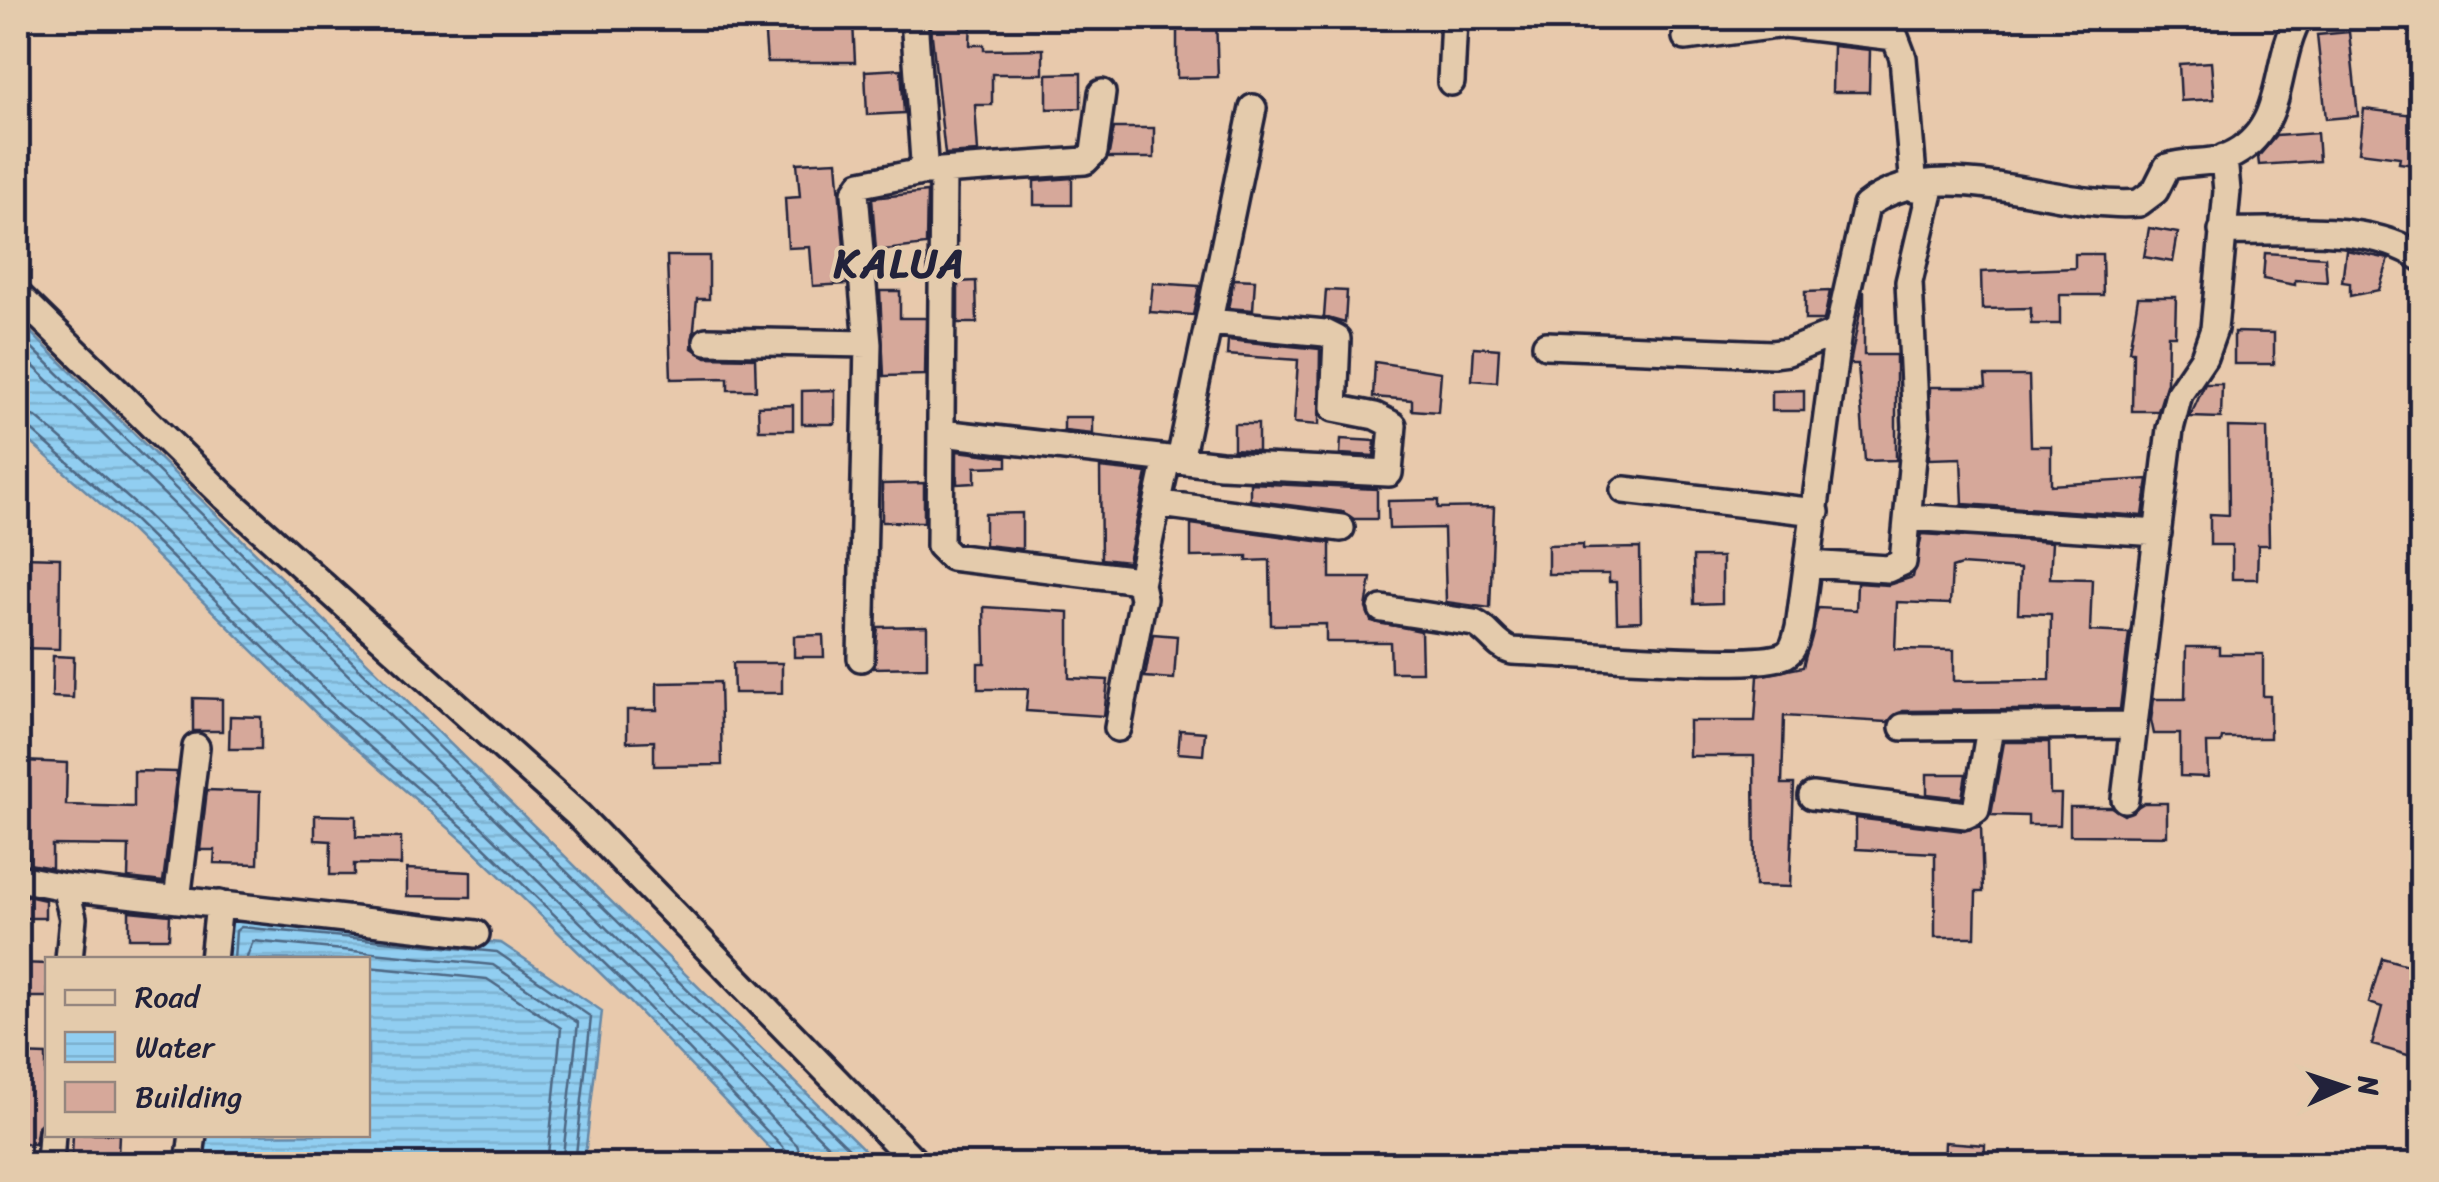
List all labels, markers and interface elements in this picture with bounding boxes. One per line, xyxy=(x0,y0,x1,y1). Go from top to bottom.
district label: KALUA xyxy=(833,228,966,299)
legend xyxy=(45,957,370,1137)
text: Road xyxy=(135,970,202,1024)
text: Water xyxy=(135,1020,216,1074)
north arrow xyxy=(2294,1037,2394,1137)
text: Building xyxy=(135,1070,242,1124)
text: N xyxy=(2343,1074,2393,1097)

